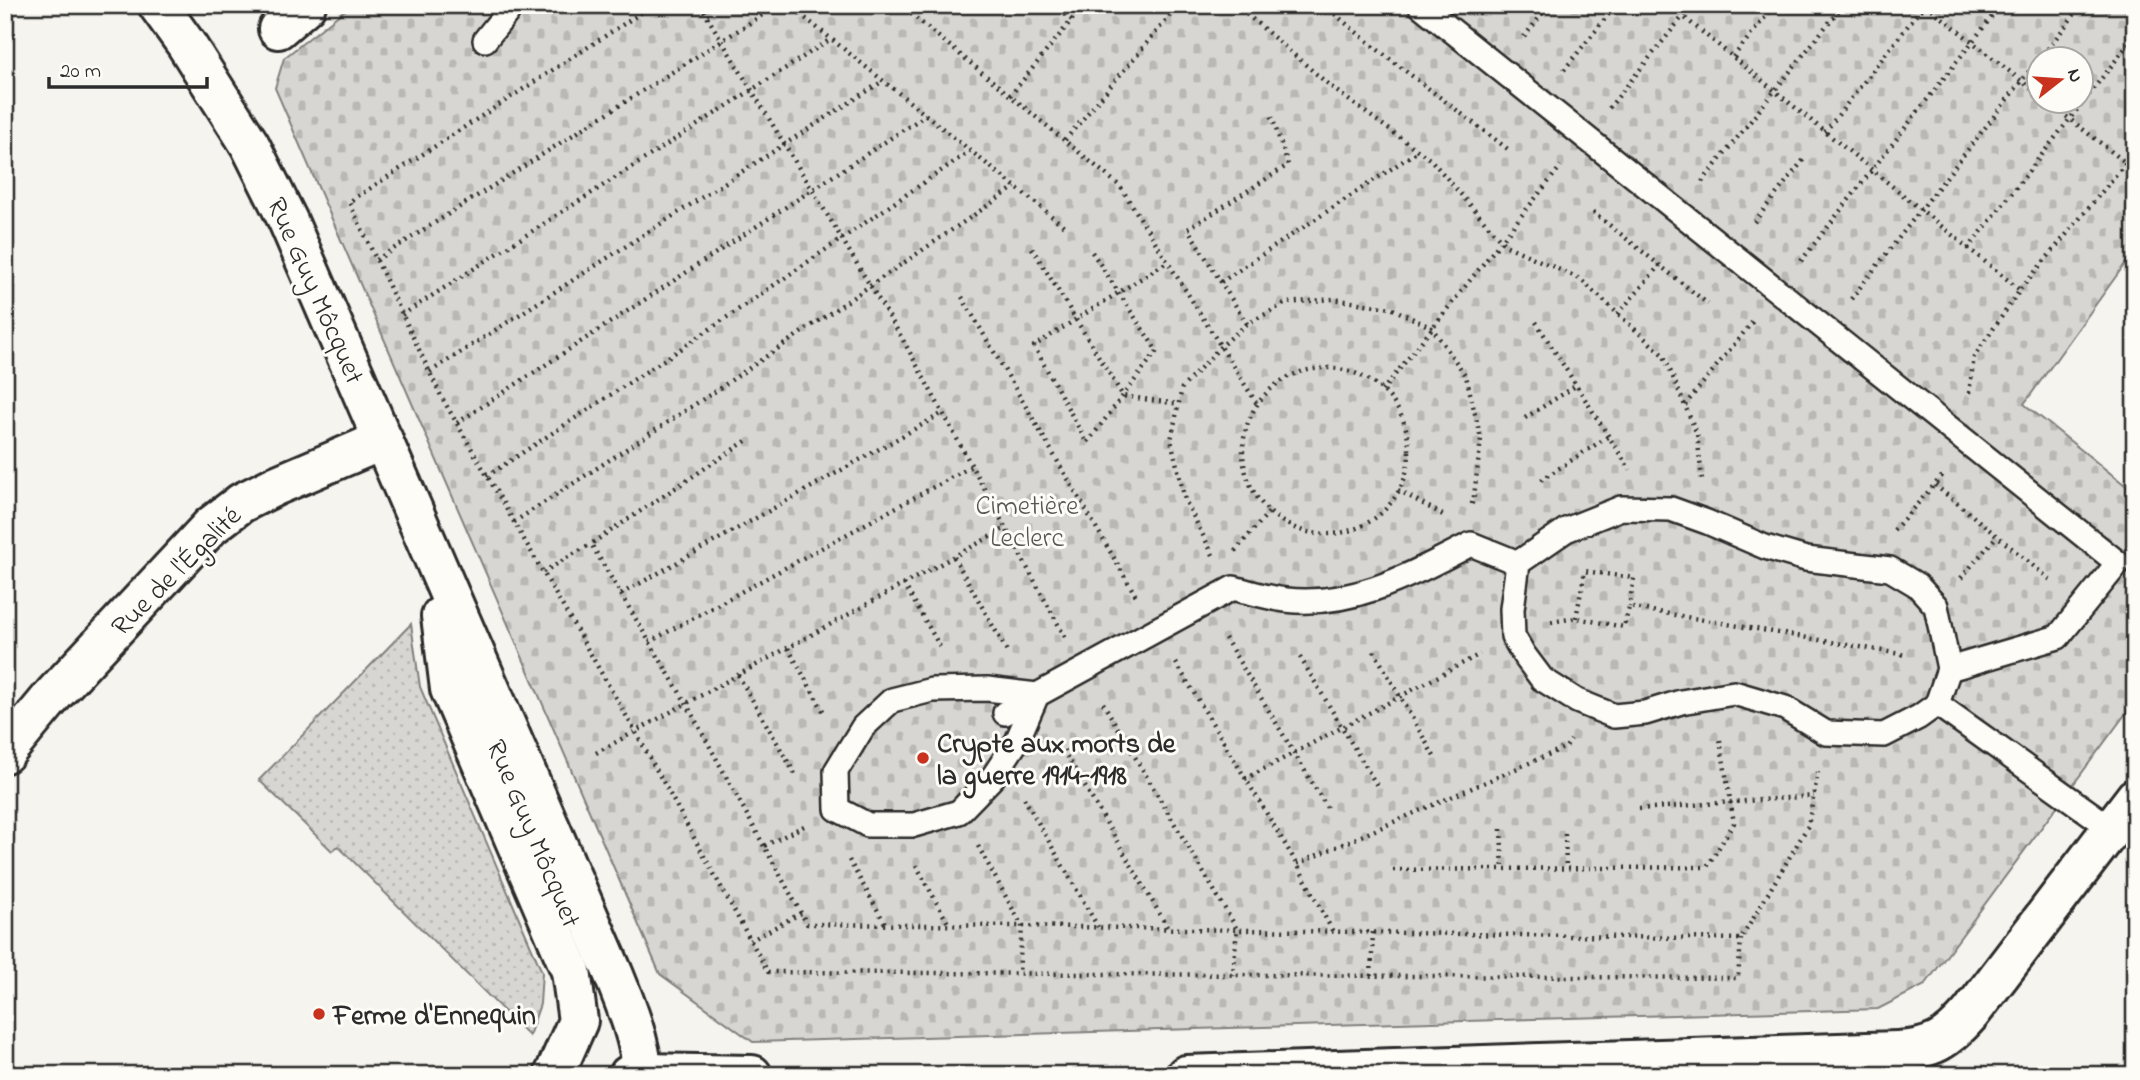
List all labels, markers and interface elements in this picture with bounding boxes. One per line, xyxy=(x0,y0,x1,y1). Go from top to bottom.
scale bar xyxy=(49,46,206,90)
north arrow xyxy=(2024,46,2094,116)
text: 20 m xyxy=(60,57,101,87)
text: N xyxy=(2059,66,2089,86)
street label: Rue Guy Môcquet xyxy=(254,191,373,391)
park label: Cimetière Leclerc xyxy=(976,487,1079,560)
street label: Rue de l'Égalité xyxy=(103,497,252,647)
place label: Crypte aux morts de la guerre 1914-1918 xyxy=(937,725,1177,799)
street label: Rue Guy Môcquet xyxy=(474,734,590,935)
marker: Crypte aux morts de la guerre 1914-1918 xyxy=(915,750,931,766)
place label: Ferme d'Ennequin xyxy=(331,997,536,1038)
marker: Ferme d'Ennequin xyxy=(311,1006,327,1022)

